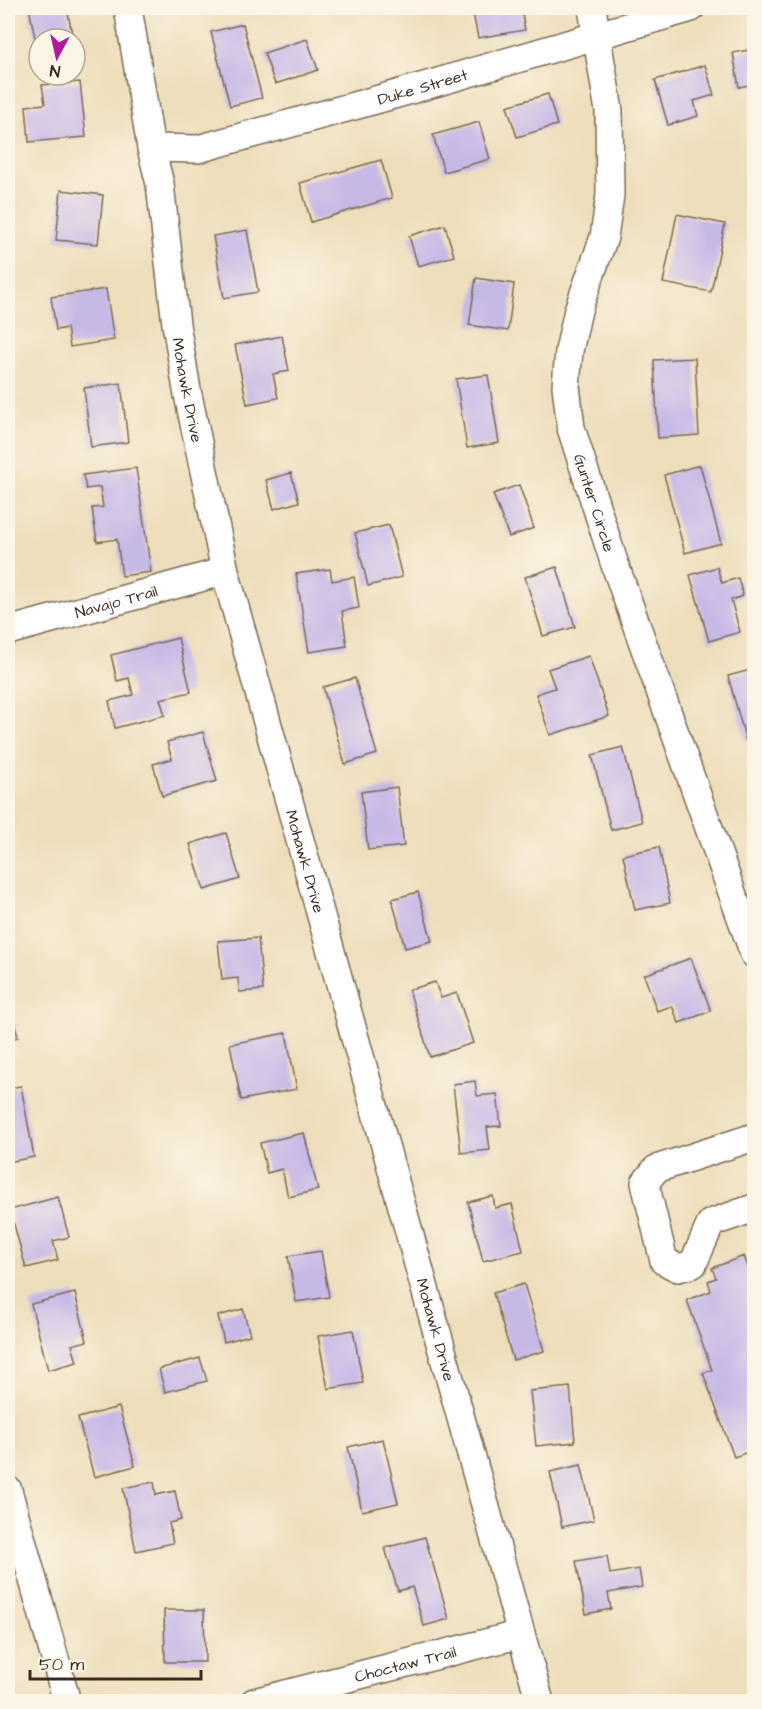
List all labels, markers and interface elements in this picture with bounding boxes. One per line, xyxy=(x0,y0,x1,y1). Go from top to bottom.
north arrow xyxy=(27,27,87,87)
text: N xyxy=(49,59,62,82)
street label: Duke Street xyxy=(375,64,471,111)
street label: Mohawk Drive xyxy=(166,336,208,445)
street label: Gunter Circle xyxy=(568,451,620,555)
street label: Navajo Trail xyxy=(72,580,160,624)
street label: Mohawk Drive xyxy=(280,807,330,916)
street label: Mohawk Drive xyxy=(410,1276,460,1384)
street label: Choctaw Trail xyxy=(352,1641,459,1688)
scale bar xyxy=(30,1643,201,1681)
text: 50 m xyxy=(39,1652,84,1677)

